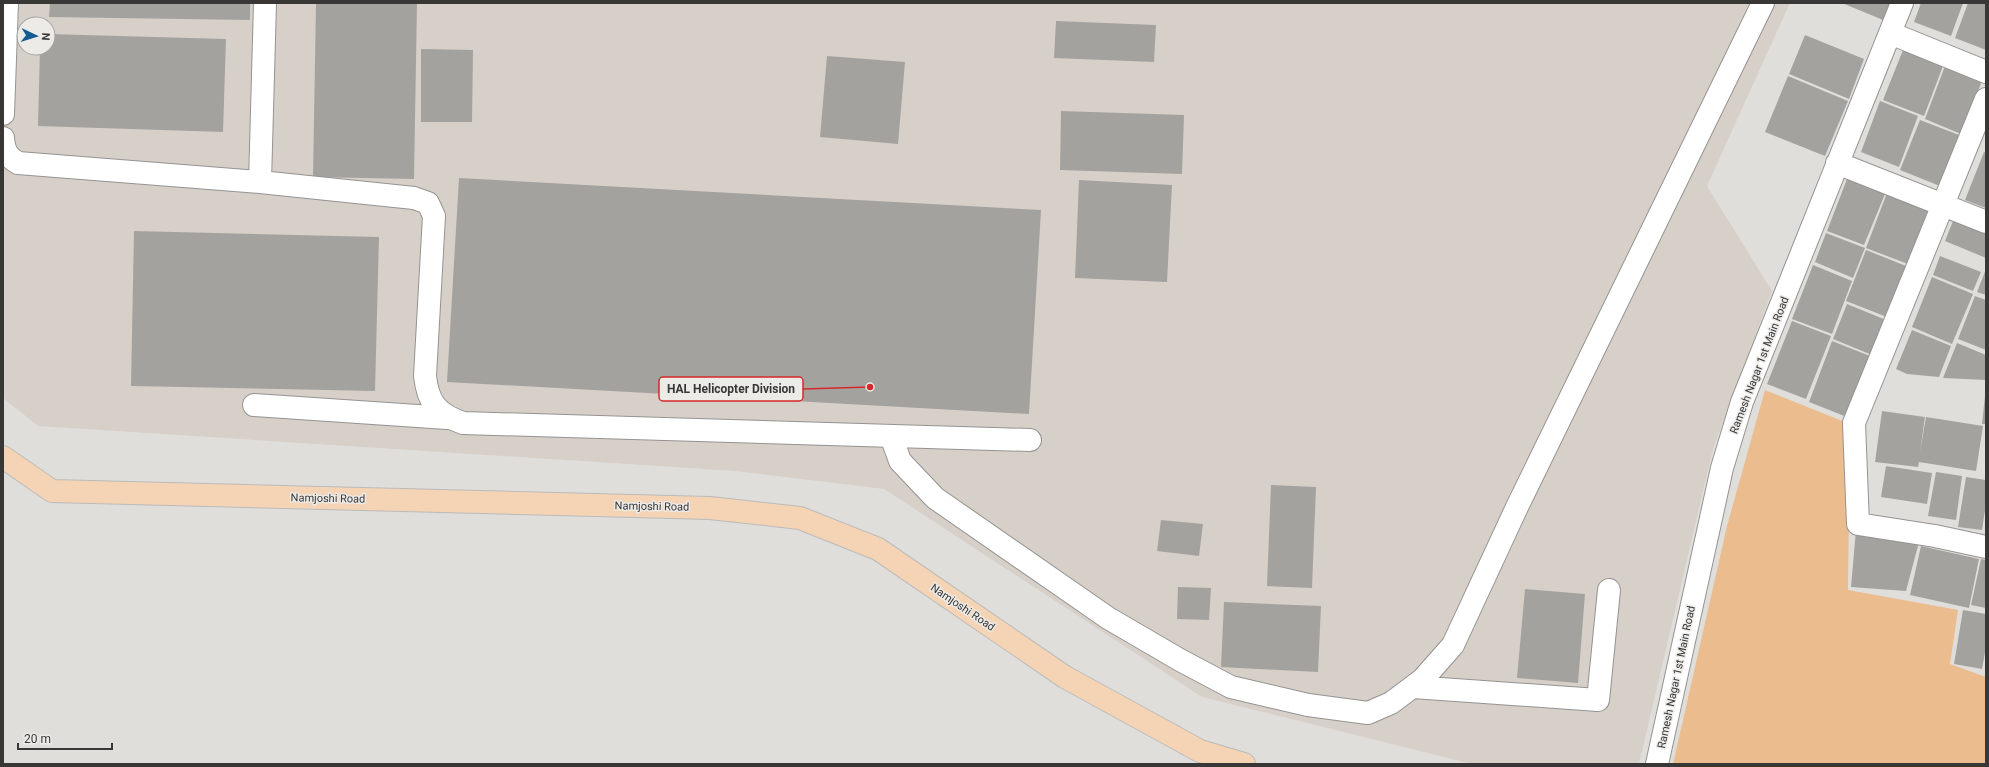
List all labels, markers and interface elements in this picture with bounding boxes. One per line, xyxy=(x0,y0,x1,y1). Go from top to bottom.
north arrow xyxy=(16,16,56,56)
text: N xyxy=(39,32,52,41)
street label: Ramesh Nagar 1st Main Road xyxy=(1727,295,1792,435)
callout: HAL Helicopter Division xyxy=(659,377,803,401)
text: HAL Helicopter Division xyxy=(667,382,795,396)
street label: Namjoshi Road xyxy=(291,491,365,506)
street label: Namjoshi Road xyxy=(615,499,689,514)
street label: Namjoshi Road xyxy=(928,581,997,634)
street label: Ramesh Nagar 1st Main Road xyxy=(1655,605,1698,750)
scale bar xyxy=(18,725,112,751)
text: 20 m xyxy=(24,732,51,746)

